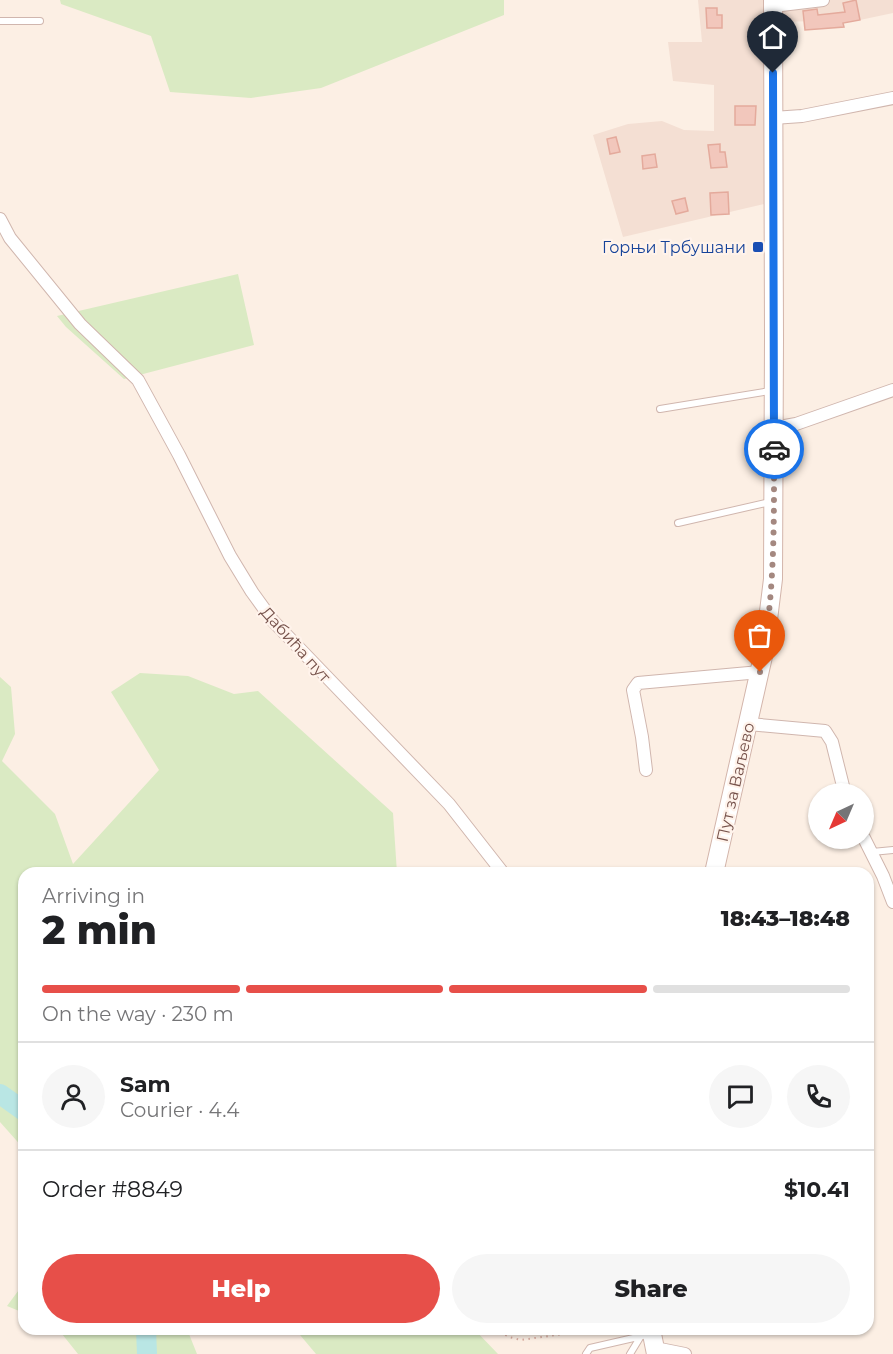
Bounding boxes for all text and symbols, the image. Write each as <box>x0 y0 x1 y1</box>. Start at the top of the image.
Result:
pin <box>747 11 798 73</box>
icon: home <box>756 20 789 53</box>
place label: Горњи Трбушани <box>602 238 746 257</box>
marker: Горњи Трбушани <box>751 240 765 254</box>
courier <box>744 419 804 479</box>
icon: car <box>758 433 791 466</box>
street label: Дабића пут <box>257 603 335 686</box>
pin <box>734 610 785 672</box>
icon: bag <box>743 619 776 652</box>
street label: Пут за Ваљево <box>713 721 758 844</box>
north arrow <box>808 783 874 849</box>
map controls <box>808 783 874 849</box>
text: Arriving in <box>42 884 145 908</box>
text: 18:43–18:48 <box>721 905 850 932</box>
text: 2 min <box>42 906 157 954</box>
text: On the way · 230 m <box>42 1002 234 1026</box>
button: person <box>42 1065 105 1128</box>
button: chat <box>709 1065 772 1128</box>
button: phone <box>787 1065 850 1128</box>
text: Sam <box>120 1071 171 1098</box>
text: Courier · 4.4 <box>120 1098 239 1122</box>
text: Order #8849 <box>42 1176 183 1203</box>
text: $10.41 <box>784 1176 850 1203</box>
button: Help <box>42 1254 440 1323</box>
button: Share <box>452 1254 850 1323</box>

